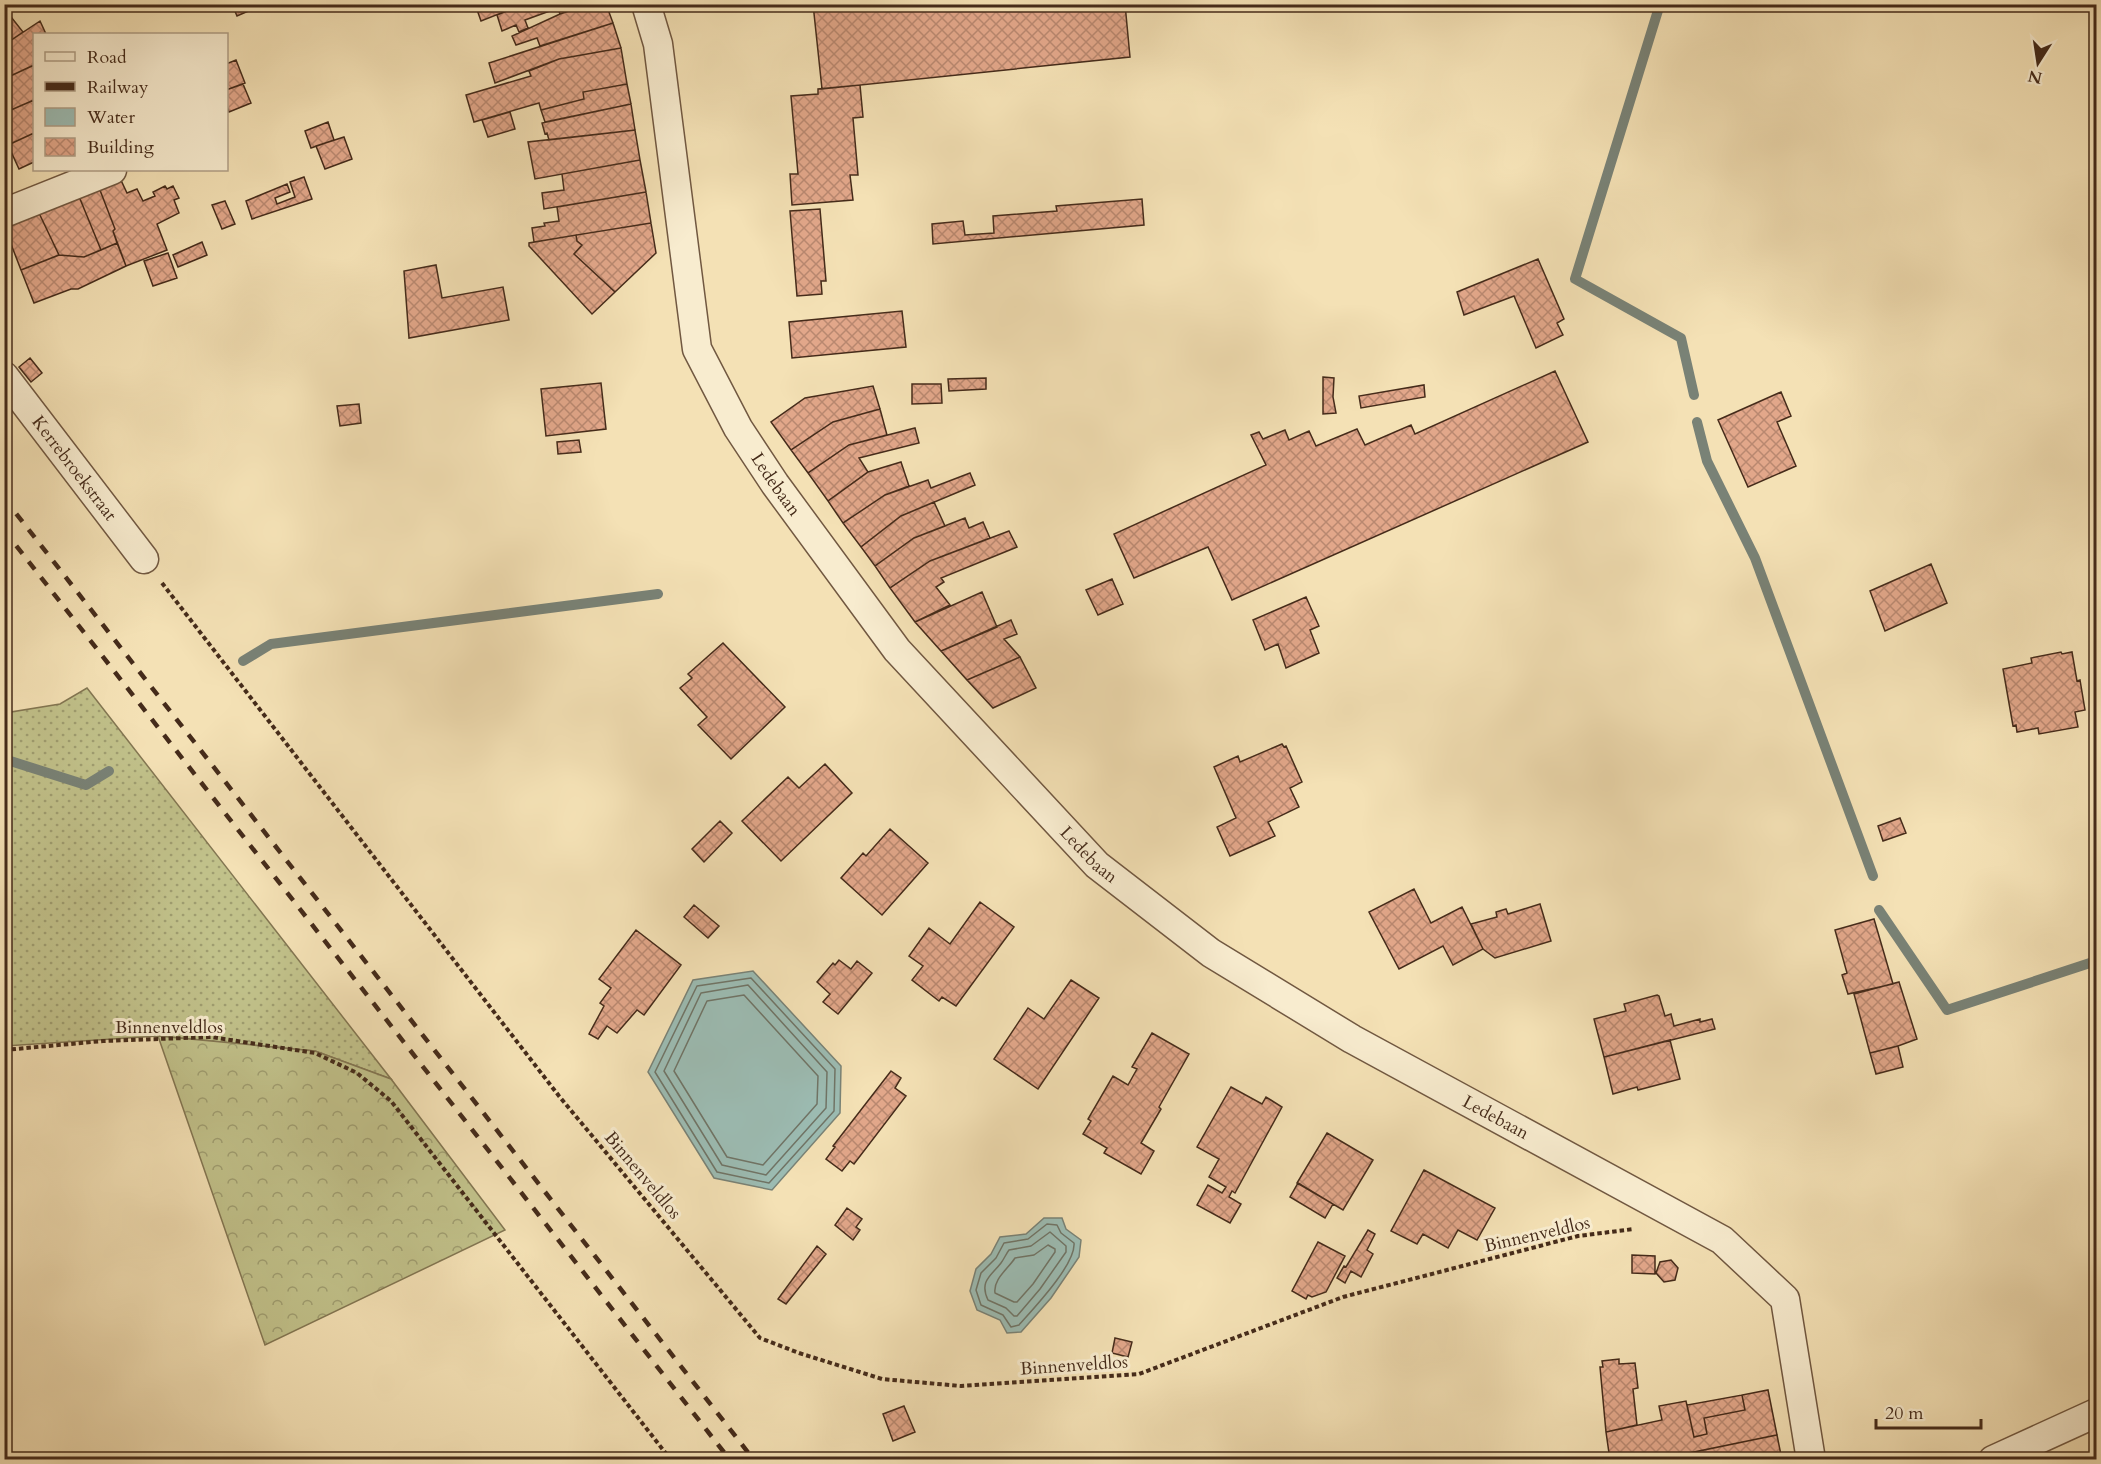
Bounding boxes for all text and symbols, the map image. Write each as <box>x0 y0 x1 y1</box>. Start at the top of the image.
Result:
legend <box>33 33 228 171</box>
north arrow <box>2008 33 2068 93</box>
text: Road <box>87 45 127 70</box>
text: N <box>2026 64 2044 89</box>
text: Railway <box>87 75 149 100</box>
text: Water <box>86 105 136 130</box>
text: Building <box>87 135 155 160</box>
street label: Kerrebroekstraat <box>26 411 123 526</box>
street label: Ledebaan <box>745 448 807 522</box>
street label: Ledebaan <box>1054 821 1123 890</box>
street label: Binnenveldlos <box>115 1015 223 1040</box>
street label: Ledebaan <box>1458 1089 1534 1146</box>
street label: Binnenveldlos <box>598 1126 687 1225</box>
street label: Binnenveldlos <box>1482 1210 1593 1259</box>
street label: Binnenveldlos <box>1019 1349 1129 1382</box>
scale bar <box>1876 1392 1981 1430</box>
text: 20 m <box>1885 1401 1924 1426</box>

